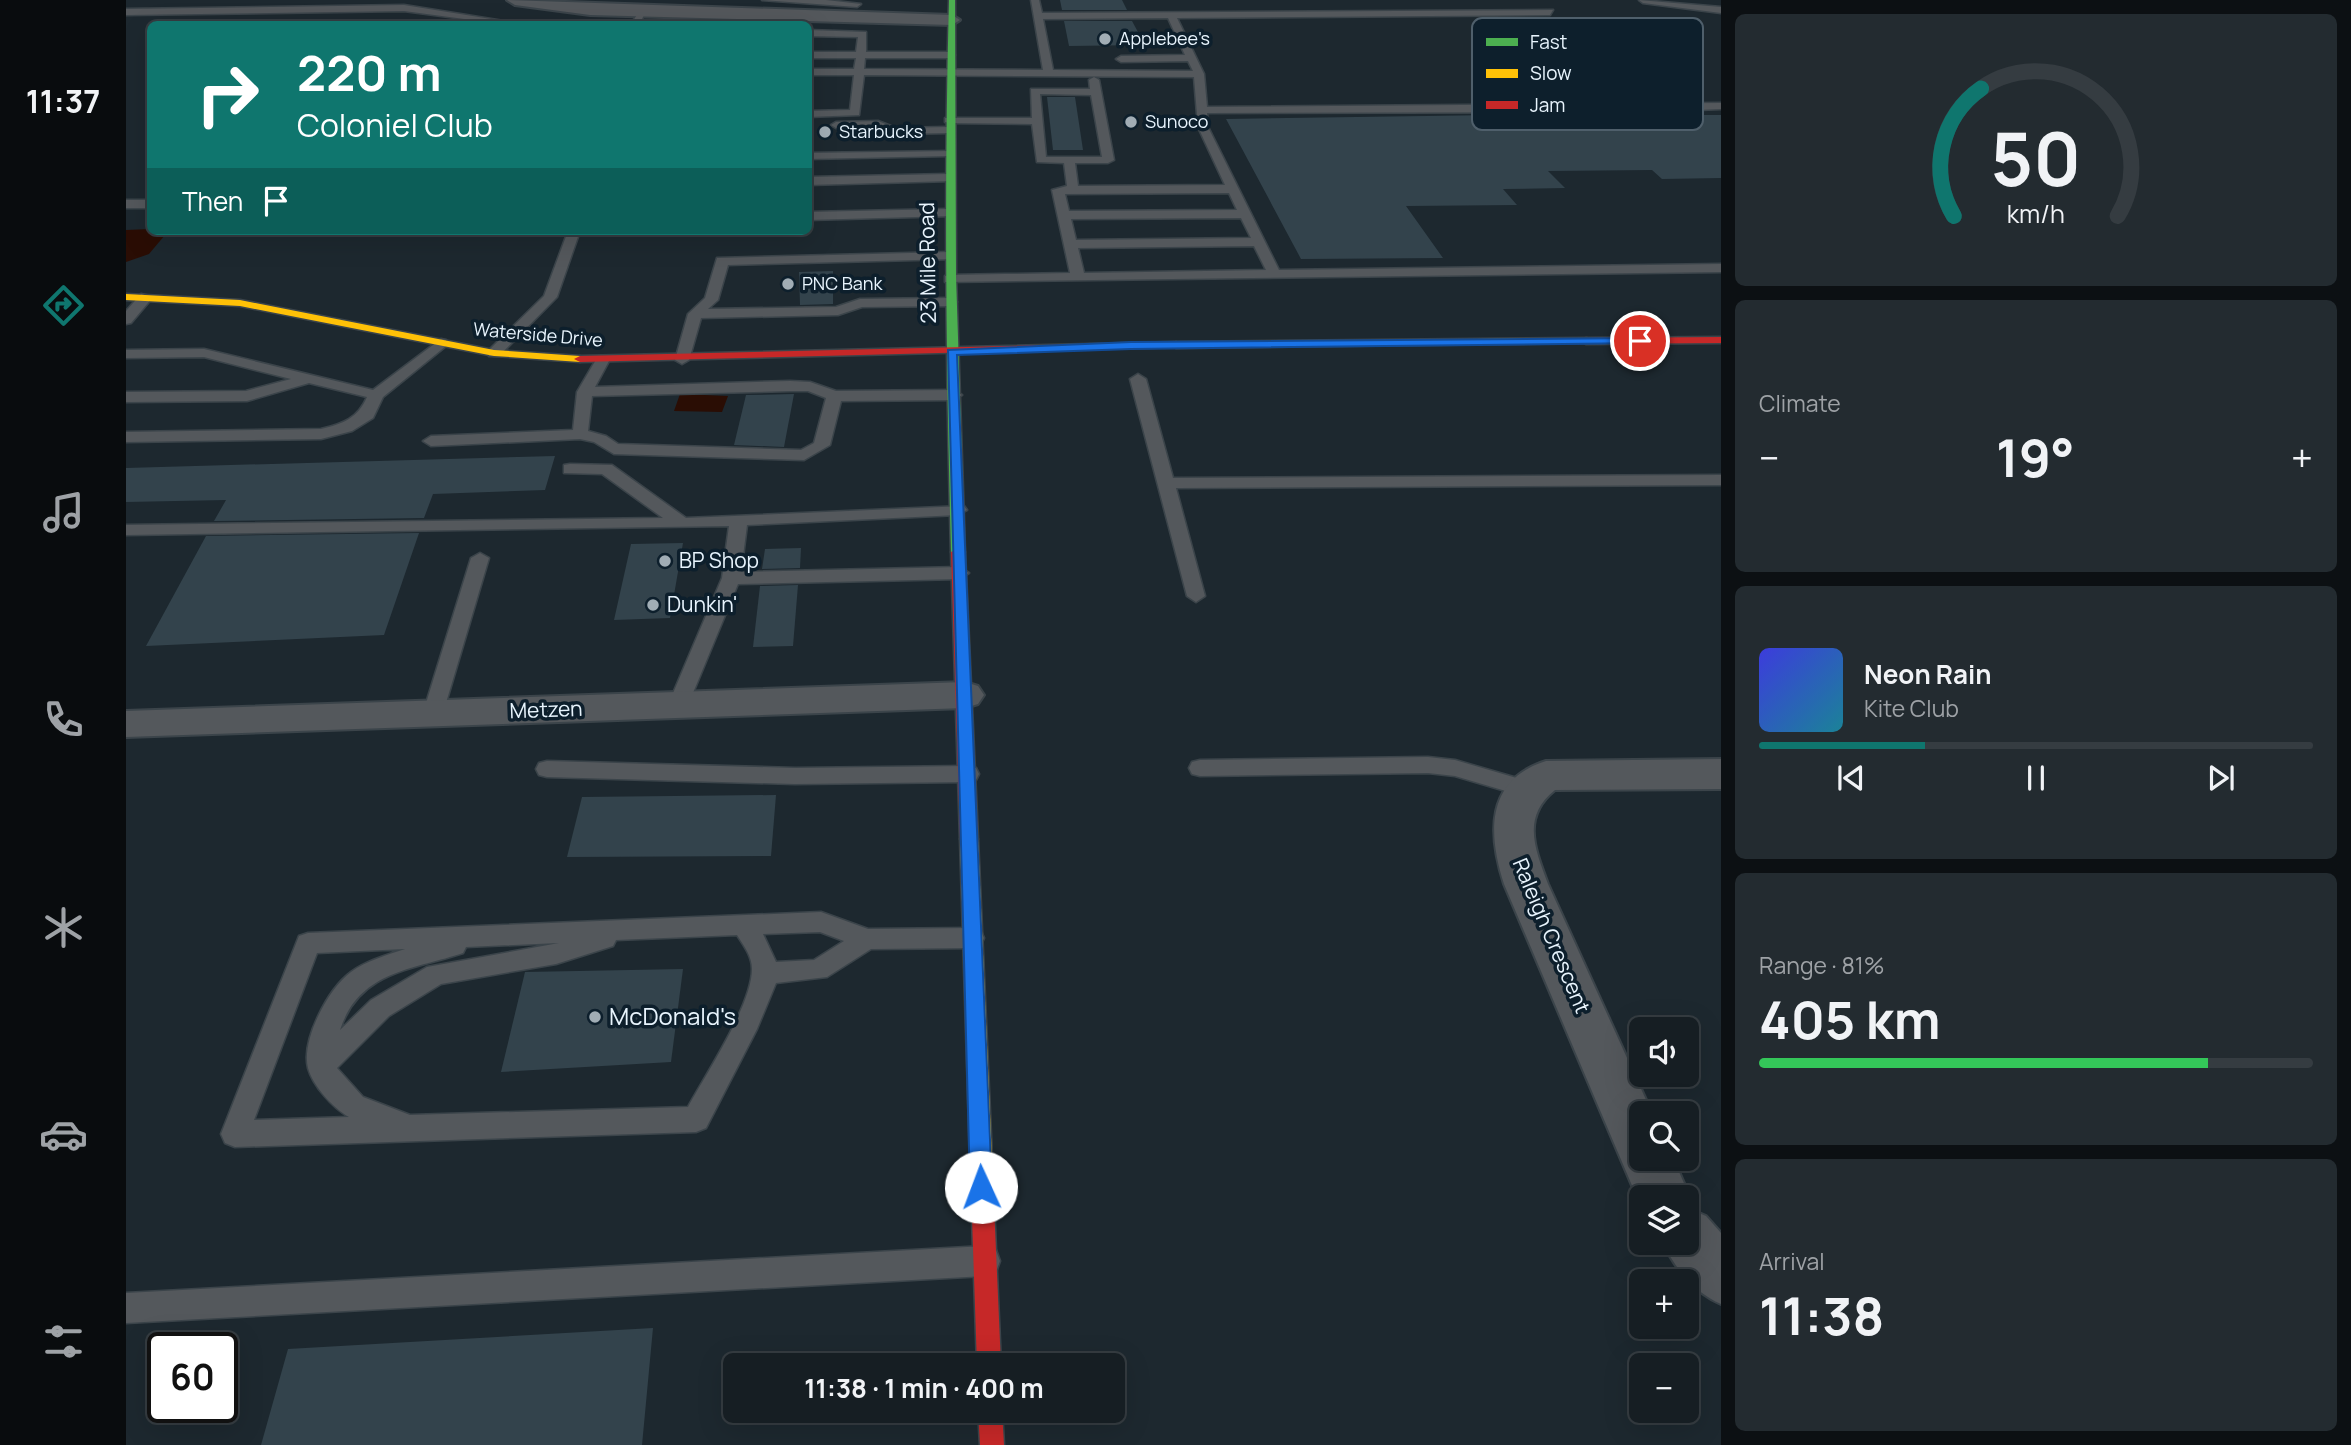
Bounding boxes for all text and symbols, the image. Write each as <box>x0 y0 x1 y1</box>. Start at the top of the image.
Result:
legend <box>1472 18 1703 130</box>
place label: Applebee's <box>1119 26 1210 50</box>
text: Fast <box>1530 29 1567 55</box>
marker: Applebee's <box>1097 31 1113 47</box>
text: 220 m <box>297 39 441 106</box>
icon: right <box>182 49 273 140</box>
text: Slow <box>1530 60 1572 86</box>
text: 11:37 <box>26 79 100 123</box>
text: Jam <box>1530 92 1565 118</box>
text: Coloniel Club <box>297 103 493 147</box>
text: 50 <box>1991 108 2081 208</box>
place label: Sunoco <box>1145 109 1208 133</box>
marker: Sunoco <box>1123 114 1139 130</box>
place label: Starbucks <box>839 119 923 143</box>
marker: Starbucks <box>817 124 833 140</box>
icon: arrive <box>257 182 295 220</box>
text: Then <box>182 183 243 219</box>
text: km/h <box>2007 196 2065 231</box>
street label: 23 Mile Road <box>912 202 942 324</box>
place label: PNC Bank <box>802 271 883 295</box>
marker: PNC Bank <box>780 276 796 292</box>
icon: directions <box>39 281 88 330</box>
pin <box>1610 311 1670 371</box>
street label: Waterside Drive <box>472 316 604 352</box>
icon: arrive <box>1621 322 1659 360</box>
text: Climate <box>1759 387 1841 419</box>
text: 19° <box>1996 422 2075 493</box>
text: − <box>1759 431 1780 483</box>
text: + <box>2291 431 2313 483</box>
icon: music <box>39 488 88 537</box>
place label: BP Shop <box>679 546 759 574</box>
marker: BP Shop <box>657 553 673 569</box>
place label: Dunkin' <box>667 590 738 618</box>
marker: Dunkin' <box>645 597 661 613</box>
text: Neon Rain <box>1864 656 1992 692</box>
text: Kite Club <box>1864 692 1959 724</box>
street label: Metzen <box>509 694 583 724</box>
icon: phone <box>39 695 88 744</box>
icon: previous <box>1832 759 1870 797</box>
icon: pause <box>2017 759 2055 797</box>
icon: next <box>2202 759 2240 797</box>
street label: Raleigh Crescent <box>1507 854 1597 1017</box>
icon: climate <box>39 903 88 952</box>
text: Range · 81% <box>1759 949 1884 981</box>
text: 405 km <box>1759 984 1940 1055</box>
place label: McDonald's <box>609 999 736 1032</box>
marker: McDonald's <box>587 1009 603 1025</box>
map controls <box>1629 1017 1699 1423</box>
button: sound <box>1629 1017 1699 1087</box>
button: search <box>1629 1101 1699 1171</box>
icon: car <box>39 1110 88 1159</box>
position arrow <box>944 1150 1018 1224</box>
button: layers <box>1629 1185 1699 1255</box>
text: Arrival <box>1759 1245 1825 1277</box>
button: + <box>1629 1269 1699 1339</box>
text: 11:38 <box>1759 1280 1884 1351</box>
icon: filters <box>39 1317 88 1366</box>
speed limit sign: 60 <box>147 1332 238 1423</box>
button: − <box>1629 1353 1699 1423</box>
text: 11:38 · 1 min · 400 m <box>804 1370 1044 1406</box>

